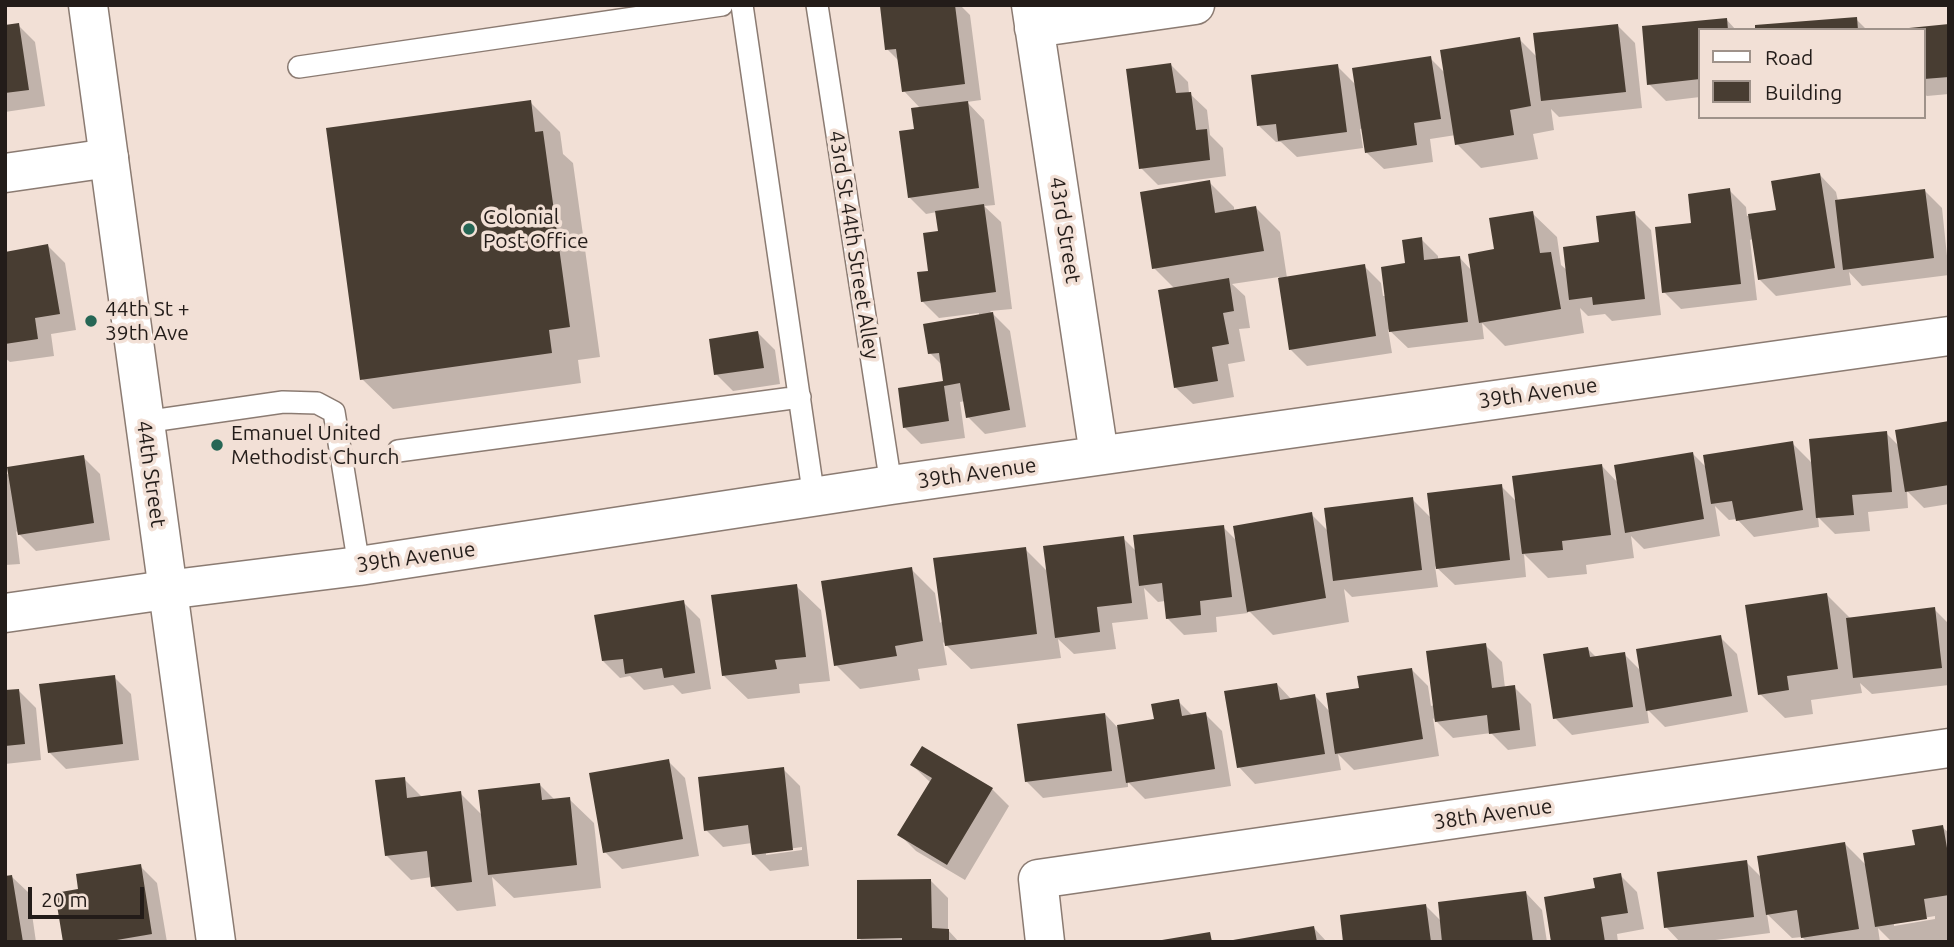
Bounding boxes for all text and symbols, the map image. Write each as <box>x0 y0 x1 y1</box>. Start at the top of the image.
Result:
legend <box>1699 28 1926 119</box>
text: Road <box>1765 45 1813 69</box>
text: Building <box>1765 80 1842 104</box>
street label: 43rd St 44th Street Alley <box>823 129 885 361</box>
street label: 43rd Street <box>1044 175 1086 285</box>
place label: Colonial Post Office <box>483 204 588 254</box>
marker: Colonial Post Office <box>461 221 477 237</box>
place label: 44th St + 39th Ave <box>105 296 190 346</box>
marker: 44th St + 39th Ave <box>83 313 99 329</box>
street label: 39th Avenue <box>1477 372 1599 414</box>
street label: 44th Street <box>131 419 171 529</box>
place label: Emanuel United Methodist Church <box>231 420 399 470</box>
marker: Emanuel United Methodist Church <box>209 437 225 453</box>
street label: 39th Avenue <box>916 452 1038 494</box>
street label: 39th Avenue <box>355 536 477 578</box>
street label: 38th Avenue <box>1432 793 1554 835</box>
scale bar <box>32 874 147 918</box>
text: 20 m <box>41 887 88 911</box>

